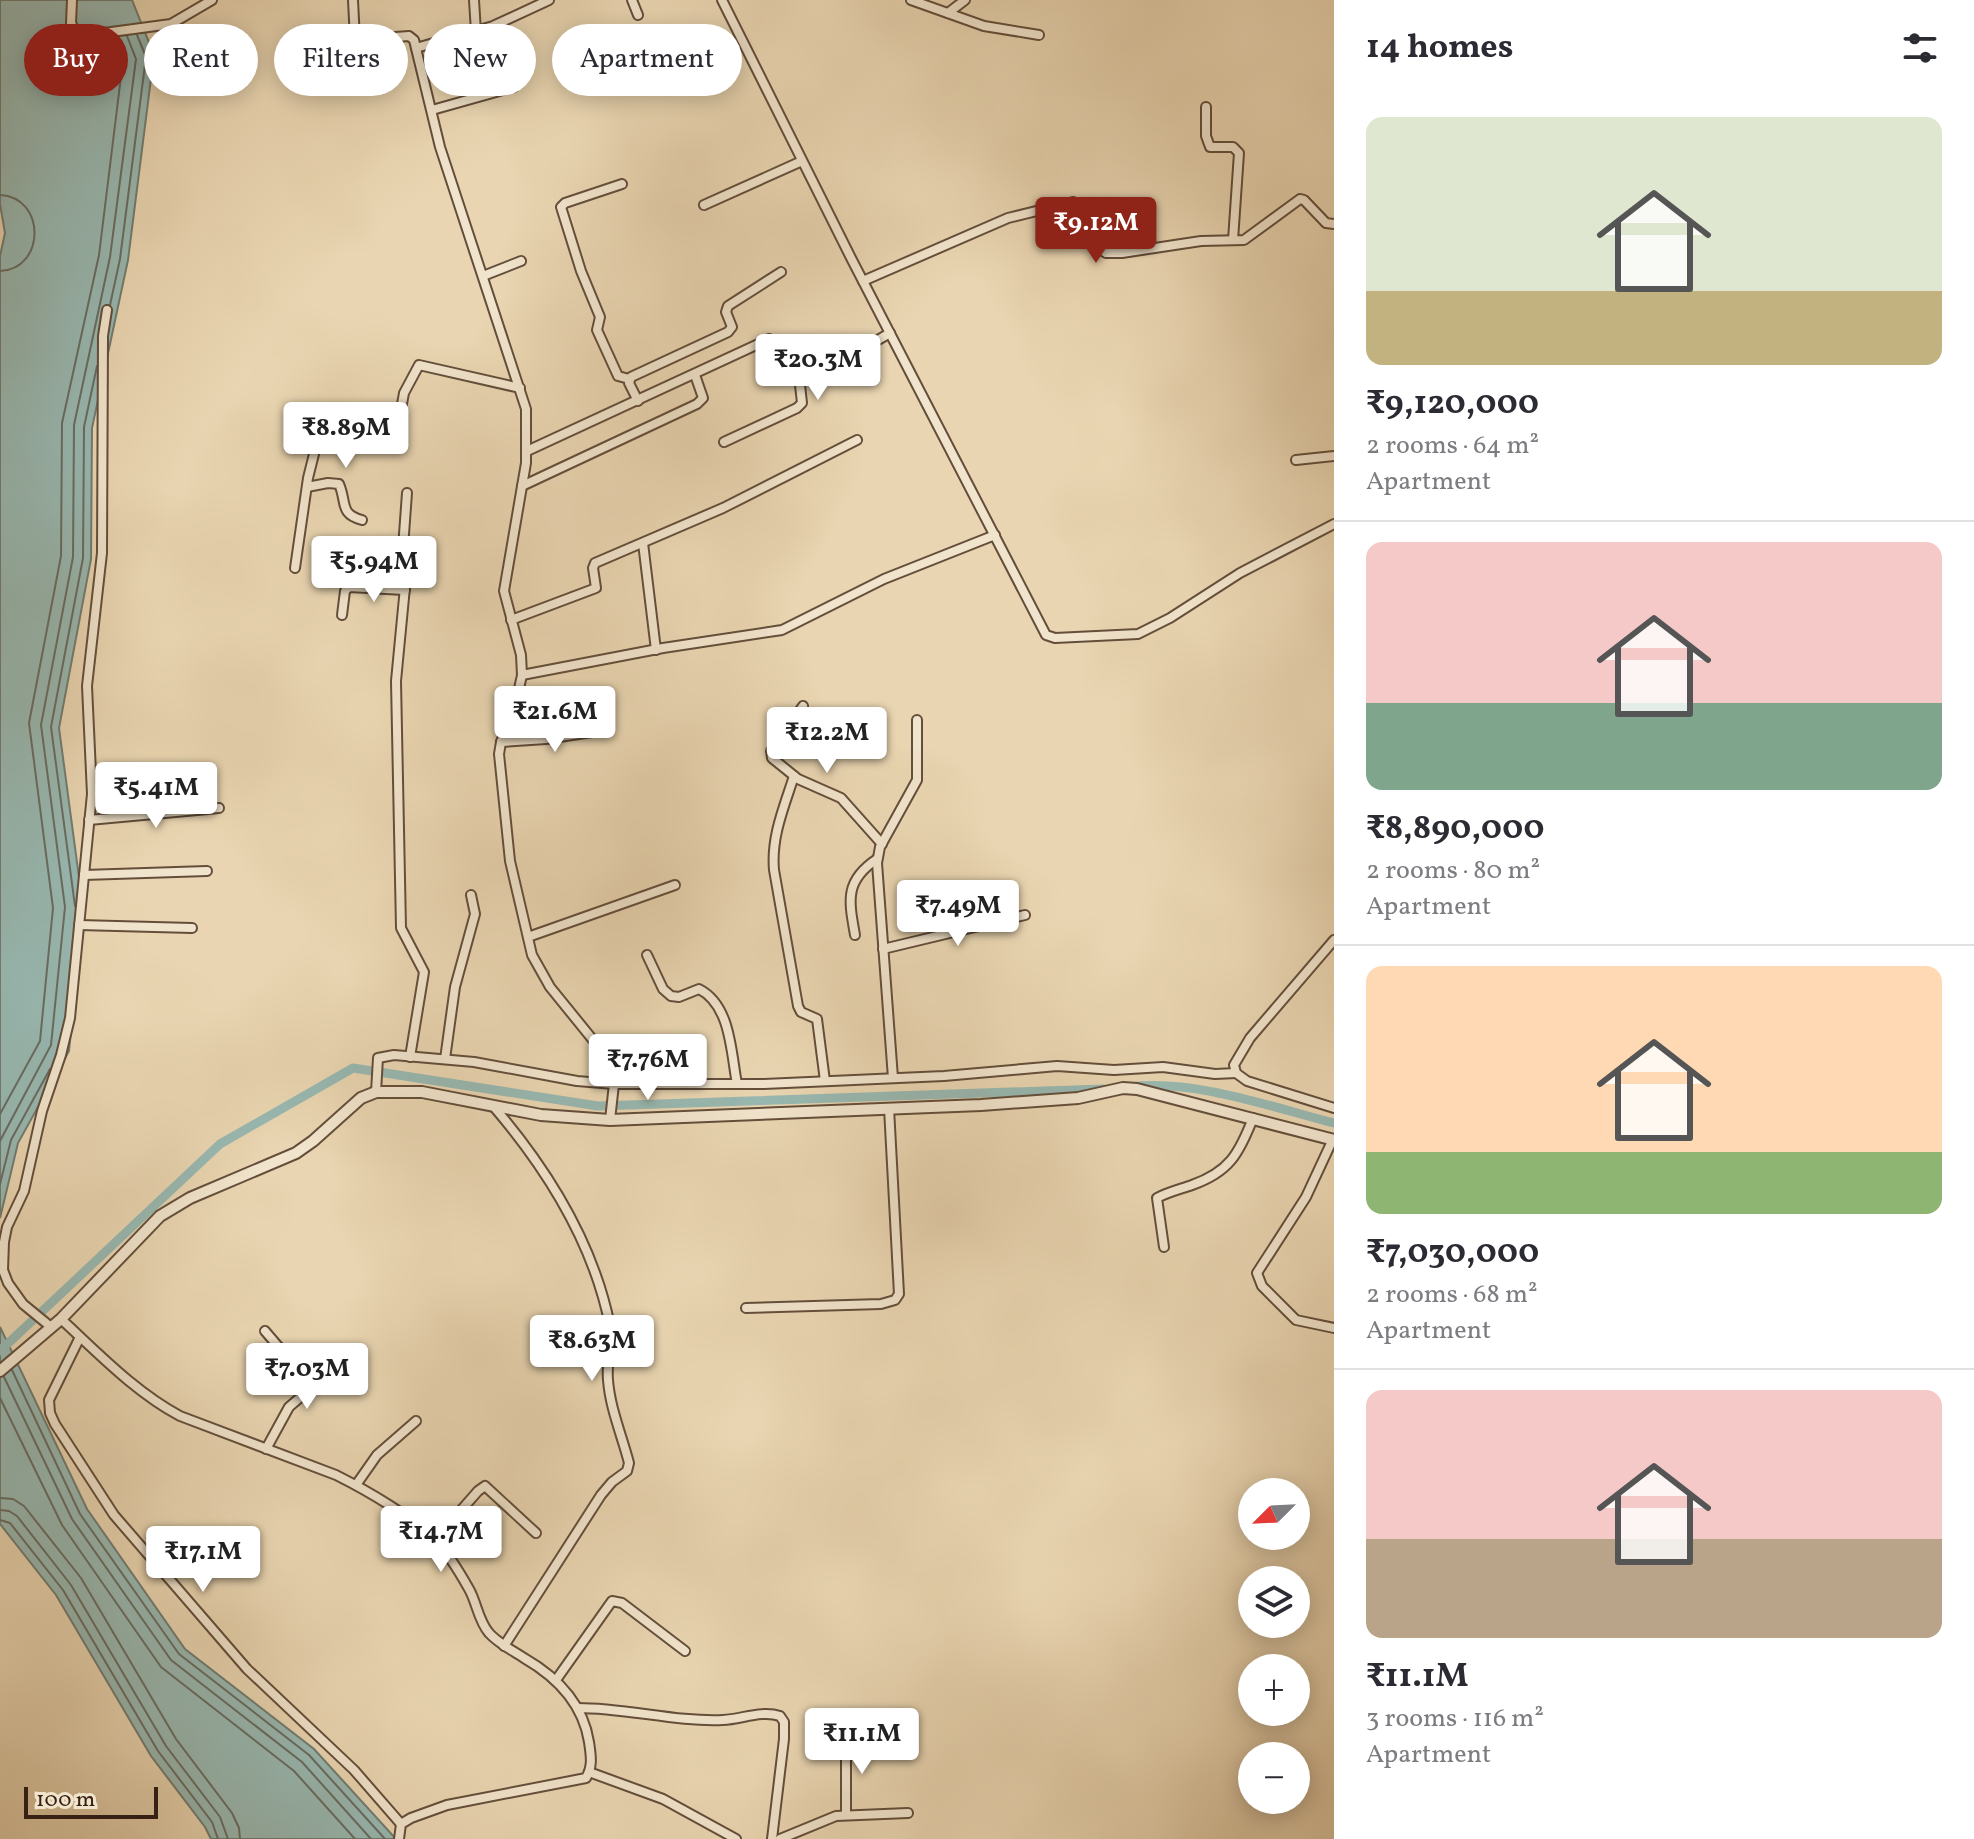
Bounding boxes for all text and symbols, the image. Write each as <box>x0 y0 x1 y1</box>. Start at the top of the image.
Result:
chip: Buy <box>24 24 128 96</box>
chip: Rent <box>144 24 258 96</box>
chip: Filters <box>274 24 408 96</box>
chip: New <box>424 24 536 96</box>
chip: Apartment <box>552 24 742 96</box>
text: 14 homes <box>1366 25 1513 72</box>
icon: filters <box>1898 26 1942 70</box>
icon: home <box>1582 169 1726 313</box>
pin: ₹9.12M <box>1031 197 1161 265</box>
text: ₹9.12M <box>1053 205 1139 241</box>
pin: ₹20.3M <box>753 334 883 402</box>
text: ₹20.3M <box>773 342 863 378</box>
text: ₹9,120,000 <box>1366 381 1539 428</box>
pin: ₹8.89M <box>281 402 411 470</box>
text: ₹8.89M <box>301 410 391 446</box>
text: 2 rooms · 64 m² <box>1366 428 1539 464</box>
text: Apartment <box>1366 464 1491 500</box>
pin: ₹5.94M <box>309 536 439 604</box>
text: ₹5.94M <box>329 544 419 580</box>
icon: home <box>1582 594 1726 738</box>
pin: ₹21.6M <box>490 686 620 754</box>
text: ₹21.6M <box>512 694 598 730</box>
pin: ₹12.2M <box>762 707 892 775</box>
text: ₹12.2M <box>785 715 869 751</box>
pin: ₹5.41M <box>91 762 221 830</box>
text: ₹5.41M <box>113 770 199 806</box>
text: ₹8,890,000 <box>1366 806 1545 853</box>
text: 2 rooms · 80 m² <box>1366 853 1540 889</box>
pin: ₹7.49M <box>893 880 1023 948</box>
text: ₹7.49M <box>915 888 1001 924</box>
text: Apartment <box>1366 889 1491 925</box>
icon: home <box>1582 1018 1726 1162</box>
pin: ₹7.76M <box>583 1034 713 1102</box>
text: ₹7.76M <box>607 1042 689 1078</box>
text: ₹7,030,000 <box>1366 1230 1539 1277</box>
text: 2 rooms · 68 m² <box>1366 1277 1538 1313</box>
text: Apartment <box>1366 1313 1491 1349</box>
pin: ₹8.63M <box>527 1315 657 1383</box>
text: ₹8.63M <box>548 1323 636 1359</box>
pin: ₹7.03M <box>242 1343 372 1411</box>
text: ₹7.03M <box>264 1351 350 1387</box>
icon: home <box>1582 1442 1726 1586</box>
north arrow <box>1238 1478 1310 1550</box>
map controls <box>1238 1478 1310 1814</box>
pin: ₹14.7M <box>376 1506 506 1574</box>
text: ₹14.7M <box>399 1514 483 1550</box>
pin: ₹17.1M <box>138 1526 268 1594</box>
text: ₹17.1M <box>164 1534 242 1570</box>
button: layers <box>1238 1566 1310 1638</box>
button: + <box>1238 1654 1310 1726</box>
text: ₹11.1M <box>1366 1654 1468 1701</box>
text: 3 rooms · 116 m² <box>1366 1701 1544 1737</box>
pin: ₹11.1M <box>797 1708 927 1776</box>
text: ₹11.1M <box>823 1716 901 1752</box>
text: Apartment <box>1366 1737 1491 1773</box>
button: − <box>1238 1742 1310 1814</box>
scale bar <box>24 1783 158 1819</box>
text: 100 m <box>36 1785 95 1816</box>

